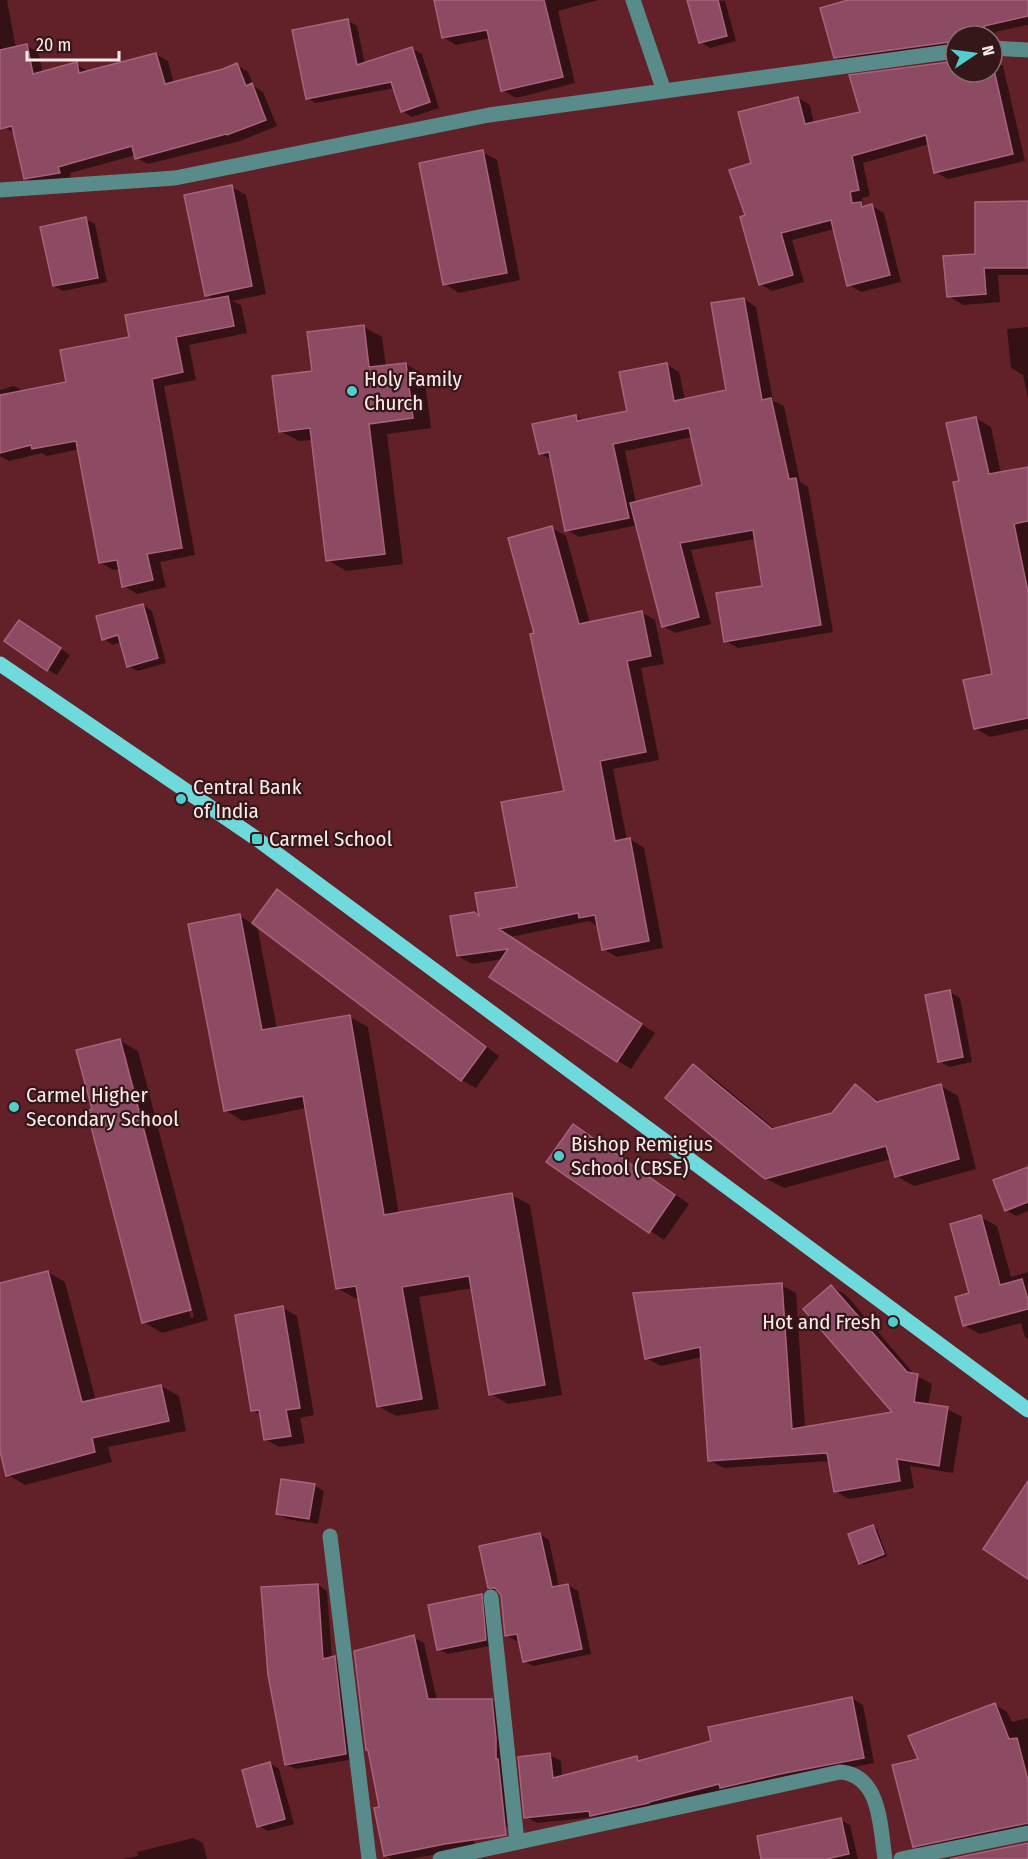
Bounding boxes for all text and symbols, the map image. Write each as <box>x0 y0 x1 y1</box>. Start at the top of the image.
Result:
scale bar <box>27 24 118 62</box>
north arrow <box>944 24 1004 84</box>
text: 20 m <box>36 34 71 56</box>
text: N <box>978 44 998 58</box>
place label: Holy Family Church <box>364 366 462 416</box>
marker: Holy Family Church <box>345 384 359 398</box>
place label: Central Bank of India <box>193 774 302 824</box>
marker: Central Bank of India <box>174 792 188 806</box>
place label: Carmel School <box>269 826 393 852</box>
marker: Carmel School <box>250 832 264 846</box>
place label: Carmel Higher Secondary School <box>26 1082 179 1132</box>
marker: Carmel Higher Secondary School <box>7 1100 21 1114</box>
place label: Bishop Remigius School (CBSE) <box>571 1131 713 1181</box>
marker: Bishop Remigius School (CBSE) <box>552 1149 566 1163</box>
place label: Hot and Fresh <box>762 1309 881 1335</box>
marker: Hot and Fresh <box>886 1315 900 1329</box>

